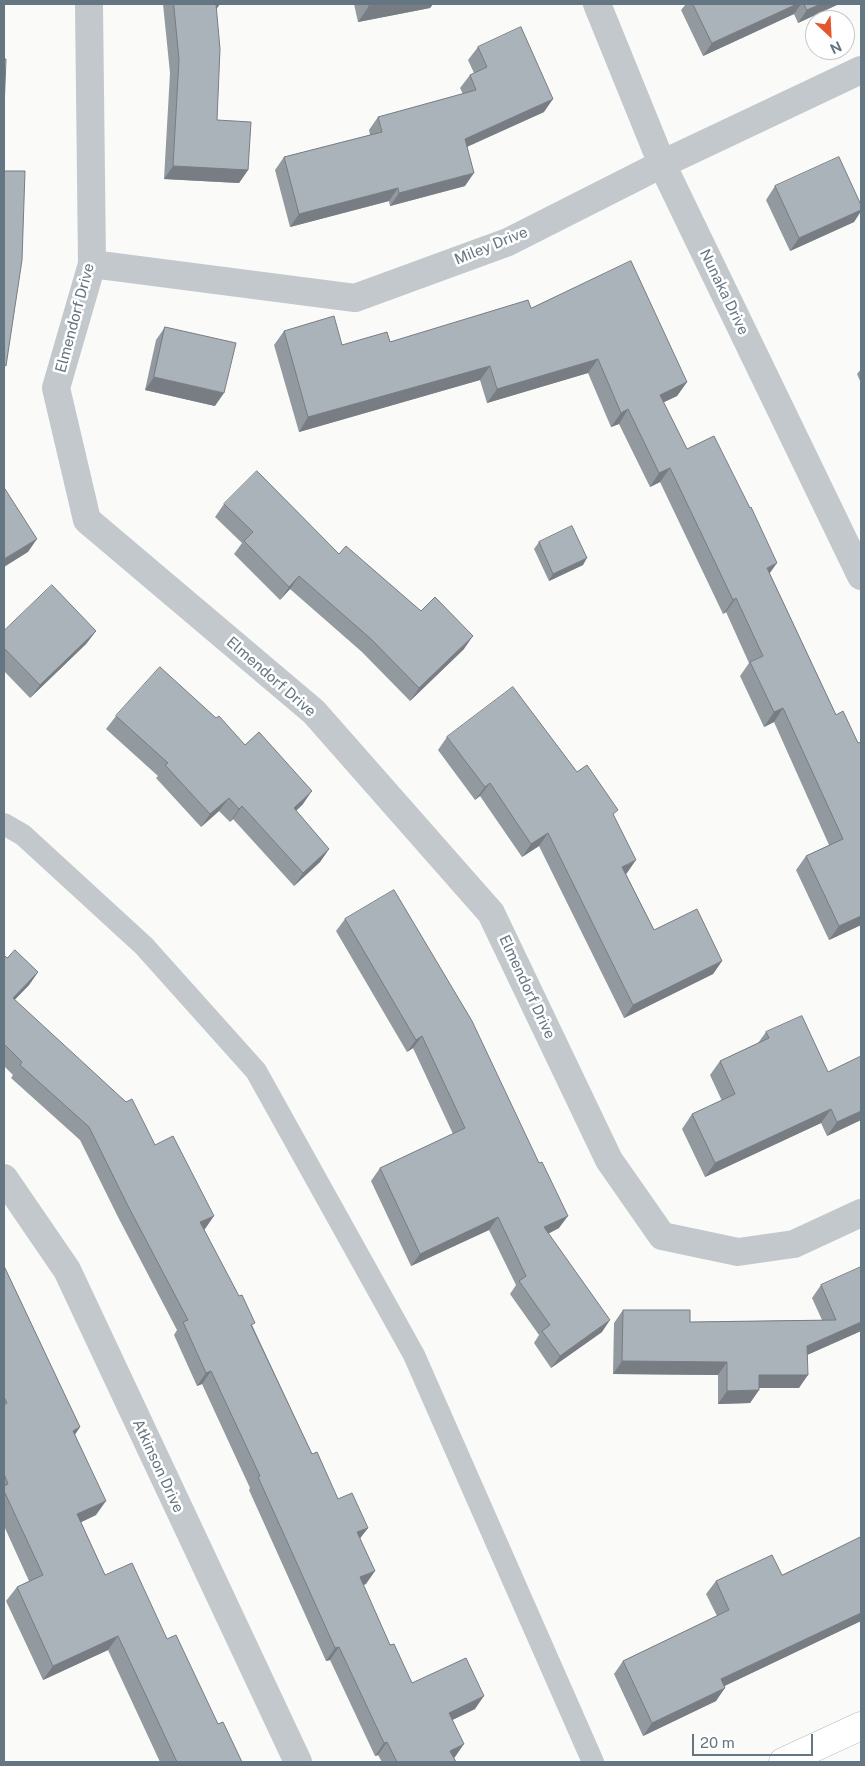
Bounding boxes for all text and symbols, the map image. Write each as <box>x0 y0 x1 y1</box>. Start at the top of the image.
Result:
north arrow <box>805 10 855 60</box>
text: N <box>828 38 844 57</box>
street label: Miley Drive <box>452 223 530 269</box>
street label: Nunaka Drive <box>696 246 752 338</box>
street label: Elmendorf Drive <box>52 261 98 375</box>
street label: Elmendorf Drive <box>223 633 319 721</box>
street label: Elmendorf Drive <box>495 932 559 1042</box>
street label: Atkinson Drive <box>129 1417 187 1515</box>
scale bar <box>695 1724 816 1756</box>
text: 20 m <box>700 1734 735 1751</box>

